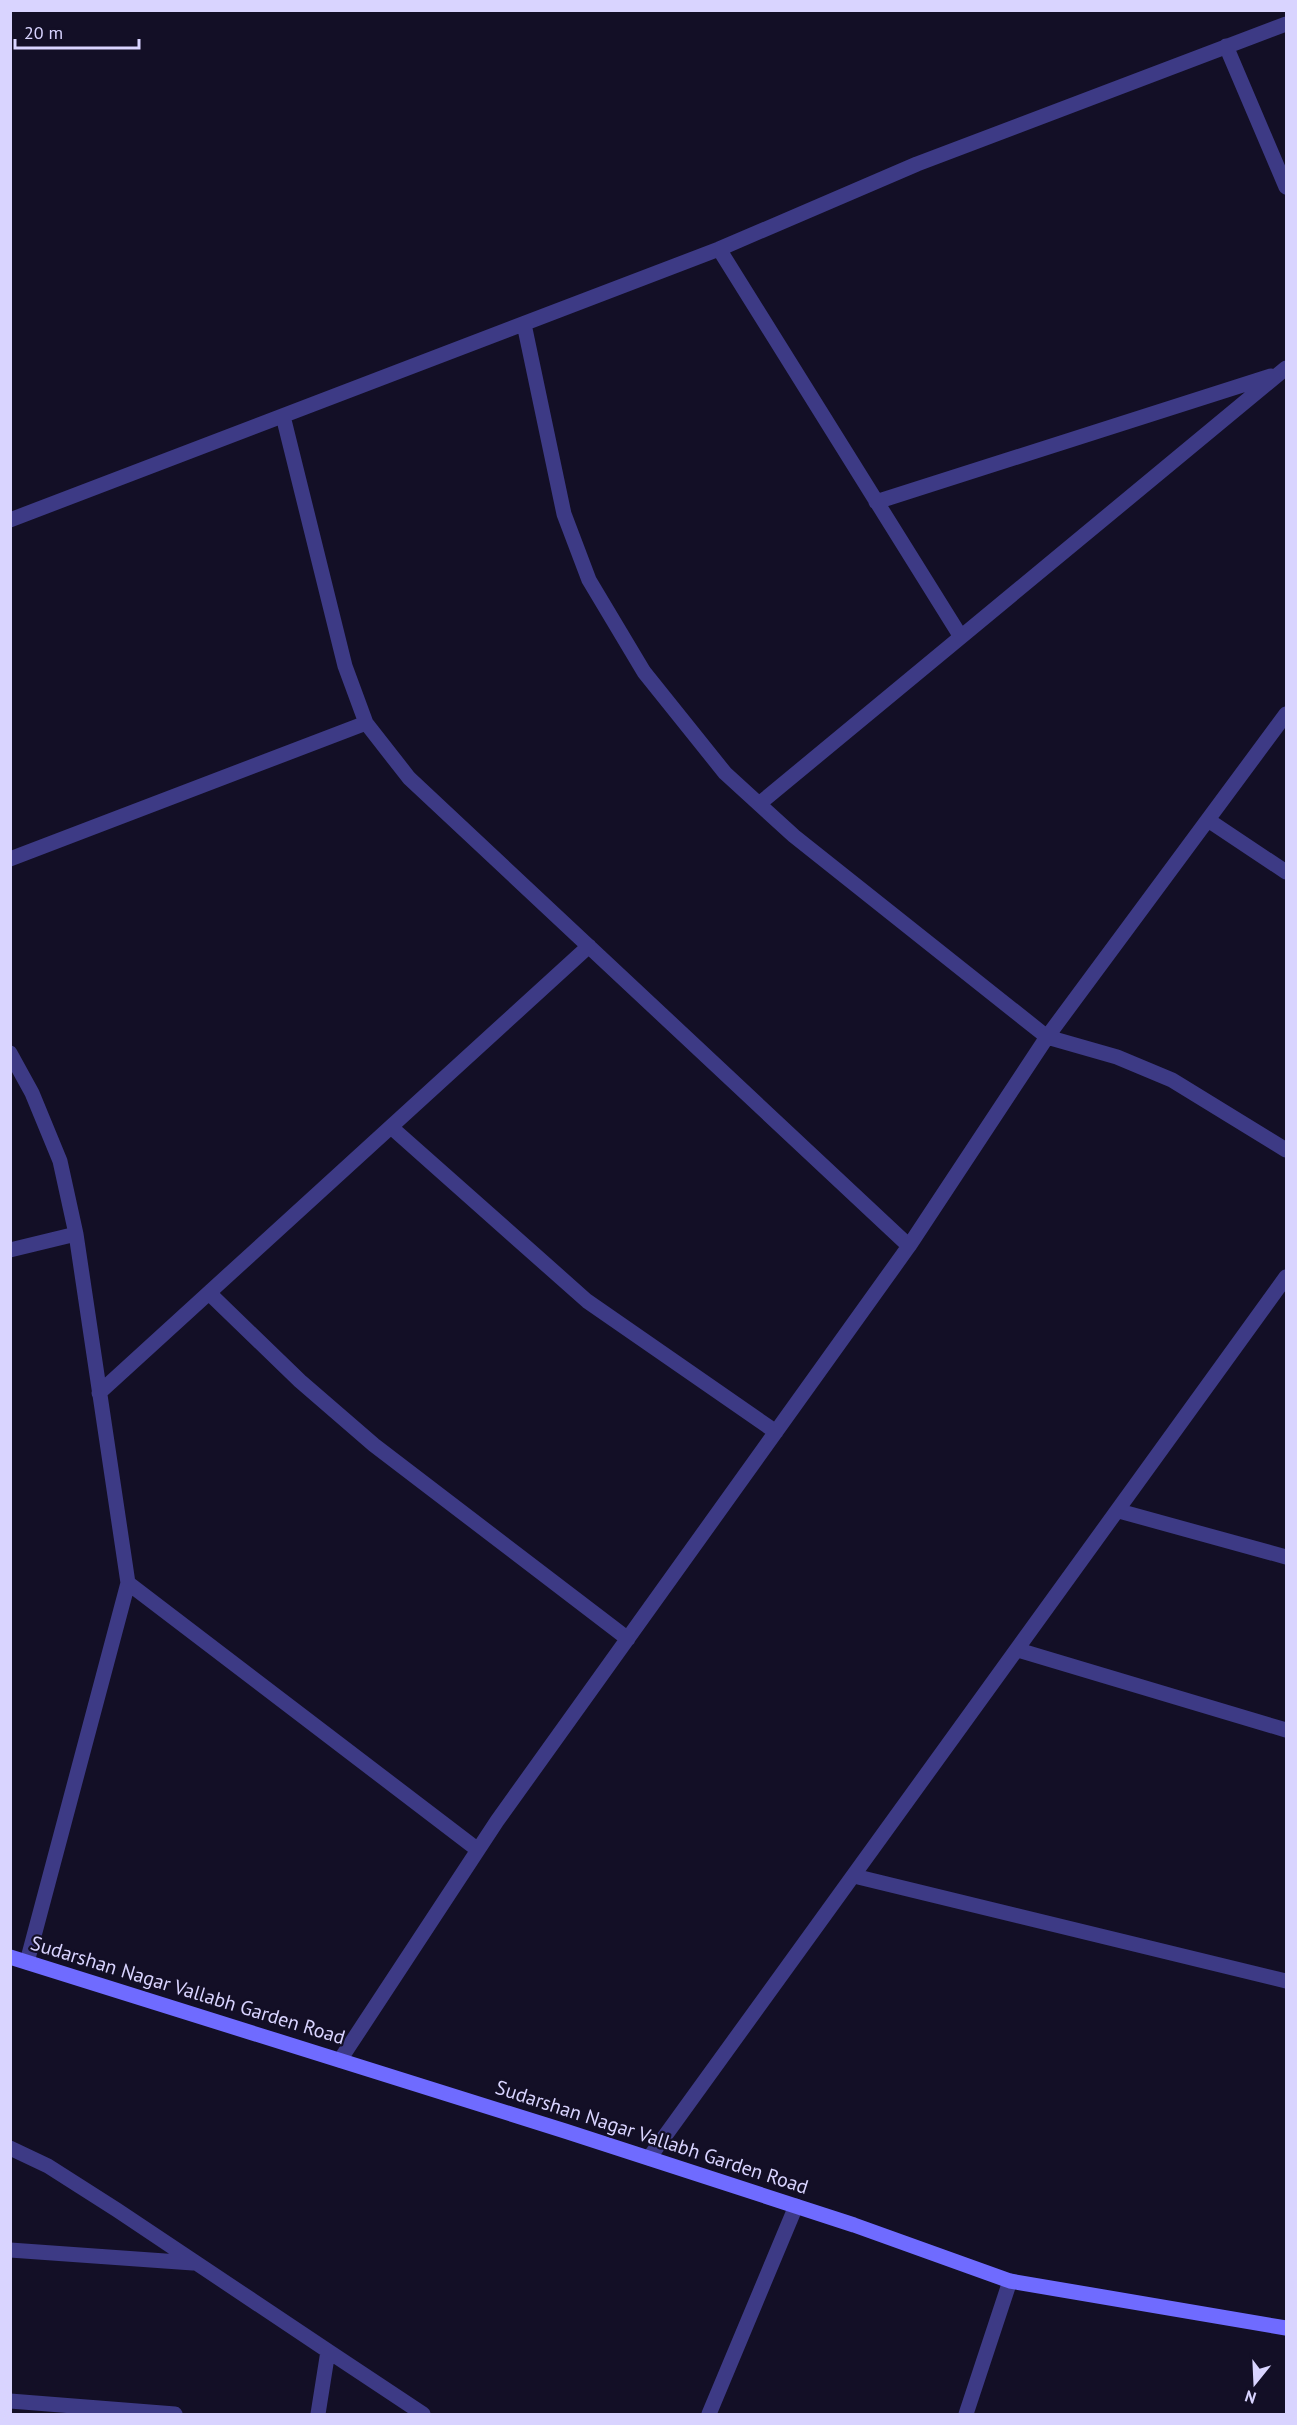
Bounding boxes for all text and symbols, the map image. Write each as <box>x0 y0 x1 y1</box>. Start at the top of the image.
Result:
scale bar <box>15 12 140 50</box>
text: 20 m <box>24 21 63 44</box>
street label: Sudarshan Nagar Vallabh Garden Road <box>28 1930 348 2050</box>
street label: Sudarshan Nagar Vallabh Garden Road <box>492 2074 812 2200</box>
north arrow <box>1225 2353 1285 2413</box>
text: N <box>1242 2386 1258 2408</box>

